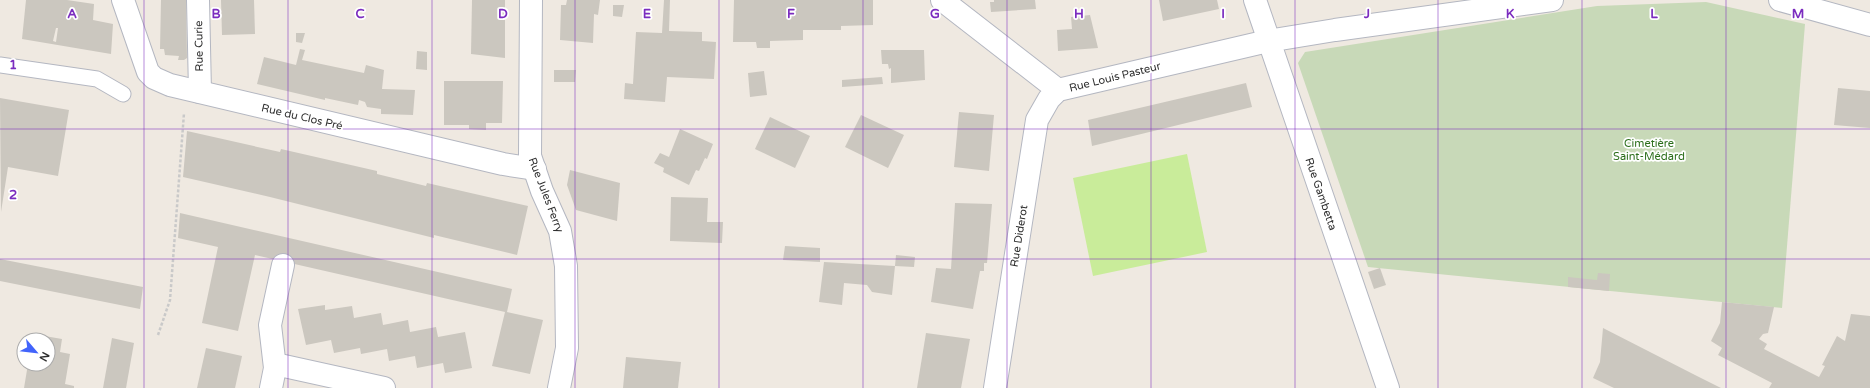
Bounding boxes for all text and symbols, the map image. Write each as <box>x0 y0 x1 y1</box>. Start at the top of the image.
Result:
text: A <box>67 6 77 22</box>
text: B <box>211 6 221 22</box>
text: C <box>355 6 365 22</box>
text: D <box>498 6 508 22</box>
text: E <box>643 6 651 22</box>
text: F <box>787 6 795 22</box>
text: G <box>930 6 940 22</box>
text: H <box>1074 6 1084 22</box>
text: I <box>1221 6 1225 22</box>
text: J <box>1363 6 1370 22</box>
text: K <box>1506 6 1515 22</box>
text: L <box>1650 6 1658 22</box>
text: M <box>1792 6 1804 22</box>
street label: Rue Curie <box>192 20 206 72</box>
text: 1 <box>9 57 17 73</box>
street label: Rue Louis Pasteur <box>1068 59 1163 95</box>
street label: Rue du Clos Pré <box>260 101 344 133</box>
park label: Cimetière Saint-Médard <box>1613 137 1685 163</box>
street label: Rue Jules Ferry <box>526 156 566 234</box>
street label: Rue Gambetta <box>1302 156 1340 232</box>
text: 2 <box>9 187 17 203</box>
street label: Rue Diderot <box>1008 204 1030 268</box>
north arrow <box>16 332 56 372</box>
text: N <box>37 350 52 363</box>

